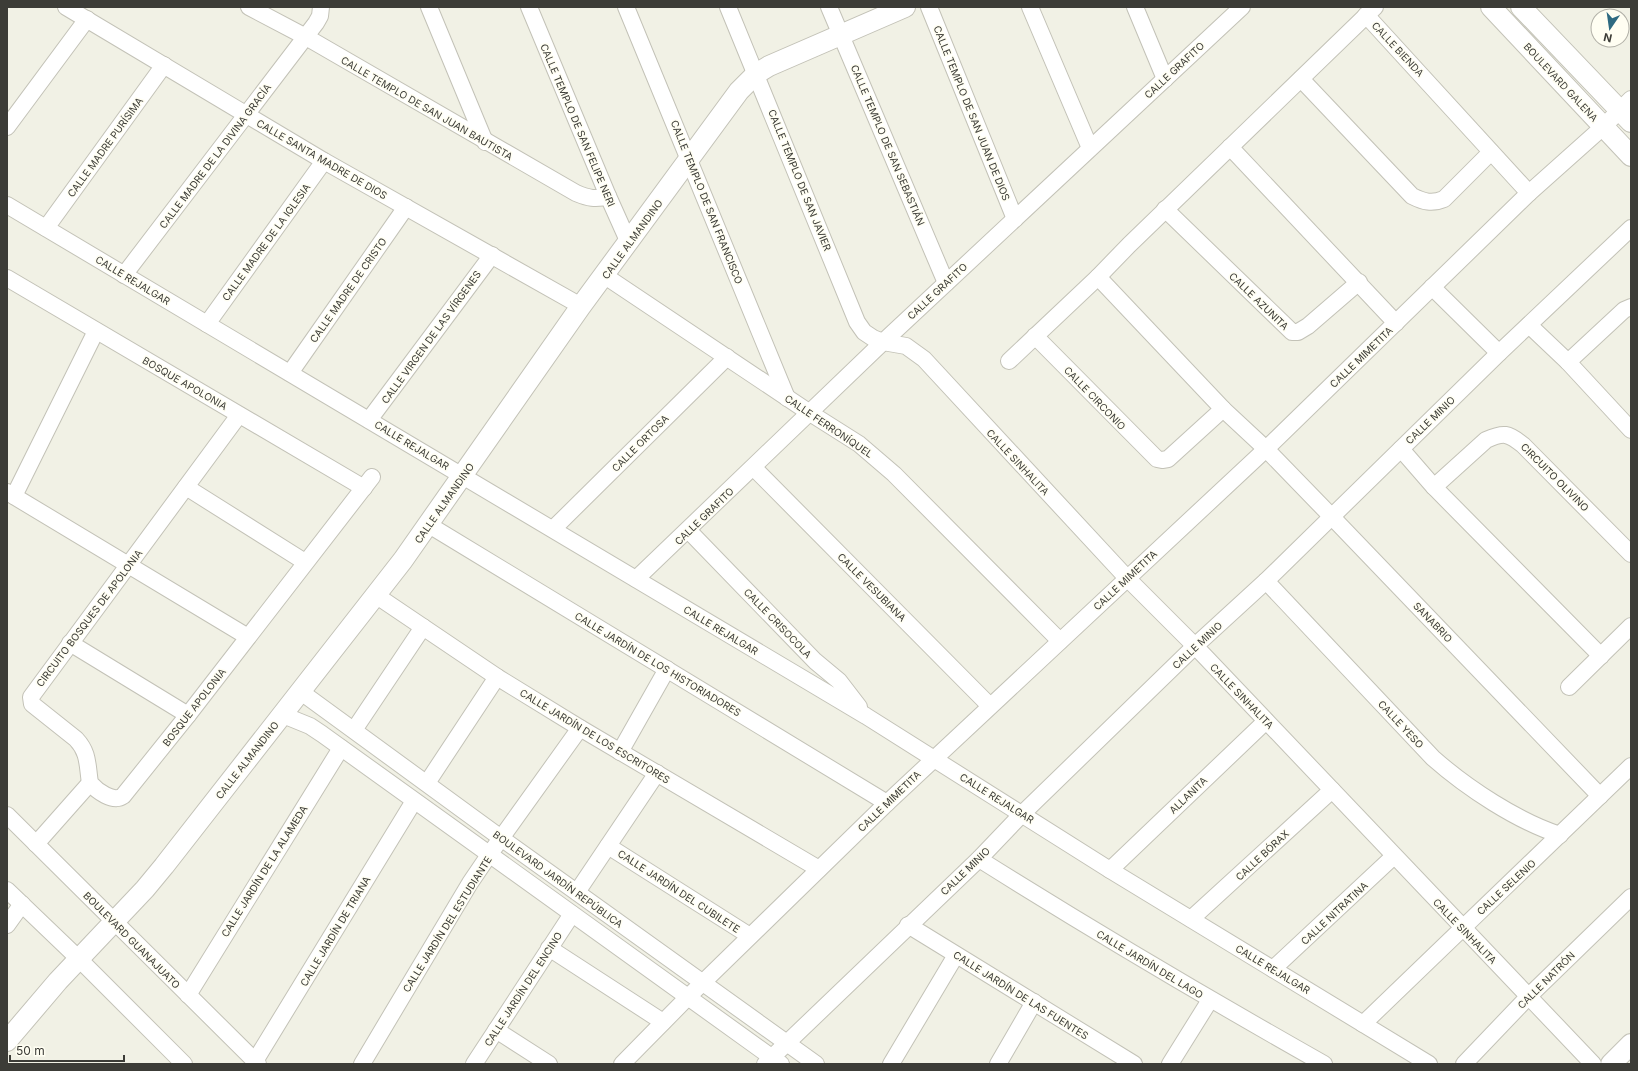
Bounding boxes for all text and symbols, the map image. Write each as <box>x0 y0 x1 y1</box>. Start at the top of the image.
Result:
north arrow <box>1590 8 1630 48</box>
street label: CALLE BIENDA <box>1370 19 1427 79</box>
street label: CALLE TEMPLO DE SAN JUAN DE DIOS <box>931 24 1013 202</box>
text: N <box>1602 30 1613 46</box>
street label: CALLE GRAFITO <box>1142 39 1207 101</box>
street label: BOULEVARD GALENA <box>1521 40 1601 124</box>
street label: CALLE TEMPLO DE SAN FELIPE NERI <box>538 42 618 208</box>
street label: CALLE TEMPLO DE SAN JUAN BAUTISTA <box>339 54 515 162</box>
street label: CALLE TEMPLO DE SAN SEBASTIÁN <box>849 62 928 227</box>
street label: CALLE MADRE DE LA DIVINA GRACÍA <box>156 81 273 231</box>
street label: CALLE MADRE PURÍSIMA <box>64 94 145 199</box>
street label: CALLE TEMPLO DE SAN JAVIER <box>766 108 834 253</box>
street label: CALLE SANTA MADRE DE DIOS <box>255 117 389 201</box>
street label: CALLE TEMPLO DE SAN FRANCISCO <box>669 118 746 286</box>
street label: CALLE MADRE DE LA IGLESIA <box>219 181 313 303</box>
street label: CALLE ALMANDINO <box>599 197 665 281</box>
street label: CALLE MADRE DE CRISTO <box>307 235 389 345</box>
street label: CALLE REJALGAR <box>94 253 173 307</box>
street label: CALLE GRAFITO <box>905 260 970 322</box>
street label: CALLE VIRGEN DE LAS VÍRGENES <box>378 268 483 406</box>
street label: CALLE AZUNITA <box>1227 270 1291 332</box>
street label: CALLE MIMETITA <box>1327 324 1395 390</box>
street label: BOSQUE APOLONIA <box>141 354 229 412</box>
street label: CALLE CIRCONIO <box>1062 364 1129 432</box>
street label: CALLE FERRONÍQUEL <box>783 391 876 460</box>
street label: CALLE MINIO <box>1403 393 1457 446</box>
street label: CALLE ORTOSA <box>609 412 671 474</box>
street label: CALLE REJALGAR <box>373 418 452 472</box>
street label: CALLE SINHALITA <box>984 426 1052 498</box>
street label: CIRCUITO OLIVINO <box>1519 441 1592 514</box>
street label: CALLE ALMANDINO <box>412 460 476 545</box>
street label: CALLE GRAFITO <box>672 485 736 547</box>
street label: CIRCUITO BOSQUES DE APOLONIA <box>34 547 145 689</box>
street label: CALLE MIMETITA <box>1091 547 1159 613</box>
street label: CALLE VESUBIANA <box>835 550 909 624</box>
street label: CALLE CRISOCOLA <box>742 586 814 660</box>
street label: SANABRIO <box>1411 599 1455 645</box>
street label: CALLE REJALGAR <box>682 603 761 657</box>
street label: CALLE JARDÍN DE LOS HISTORIADORES <box>573 609 744 718</box>
street label: CALLE MINIO <box>1170 619 1225 671</box>
street label: CALLE SINHALITA <box>1208 661 1276 731</box>
street label: BOSQUE APOLONIA <box>160 666 228 748</box>
street label: CALLE JARDÍN DE LOS ESCRITORES <box>518 685 673 786</box>
street label: CALLE YESO <box>1376 698 1426 751</box>
street label: CALLE ALMANDINO <box>213 719 281 801</box>
street label: CALLE MIMETITA <box>855 768 923 834</box>
street label: CALLE REJALGAR <box>958 770 1037 826</box>
street label: ALLANITA <box>1167 774 1209 816</box>
street label: CALLE JARDÍN DE LA ALAMEDA <box>218 802 310 939</box>
street label: CALLE BÓRAX <box>1232 826 1291 883</box>
street label: BOULEVARD JARDÍN REPÚBLICA <box>491 827 626 930</box>
street label: CALLE MINIO <box>938 844 992 897</box>
street label: CALLE JARDÍN DEL CUBILETE <box>616 846 743 935</box>
street label: CALLE JARDÍN DEL ESTUDIANTE <box>399 853 494 994</box>
street label: CALLE SELENIO <box>1474 856 1538 917</box>
street label: CALLE JARDÍN DE TRIANA <box>297 873 373 988</box>
street label: CALLE NITRATINA <box>1298 879 1370 947</box>
street label: BOULEVARD GUANAJUATO <box>81 889 183 991</box>
street label: CALLE SINHALITA <box>1431 896 1499 966</box>
street label: CALLE JARDÍN DEL LAGO <box>1095 927 1206 1001</box>
street label: CALLE JARDÍN DEL ENCINO <box>481 929 565 1048</box>
street label: CALLE REJALGAR <box>1234 942 1313 996</box>
street label: CALLE JARDÍN DE LAS FUENTES <box>951 948 1091 1042</box>
street label: CALLE NATRÓN <box>1514 948 1577 1011</box>
scale bar <box>10 1037 124 1063</box>
text: 50 m <box>16 1043 45 1058</box>

